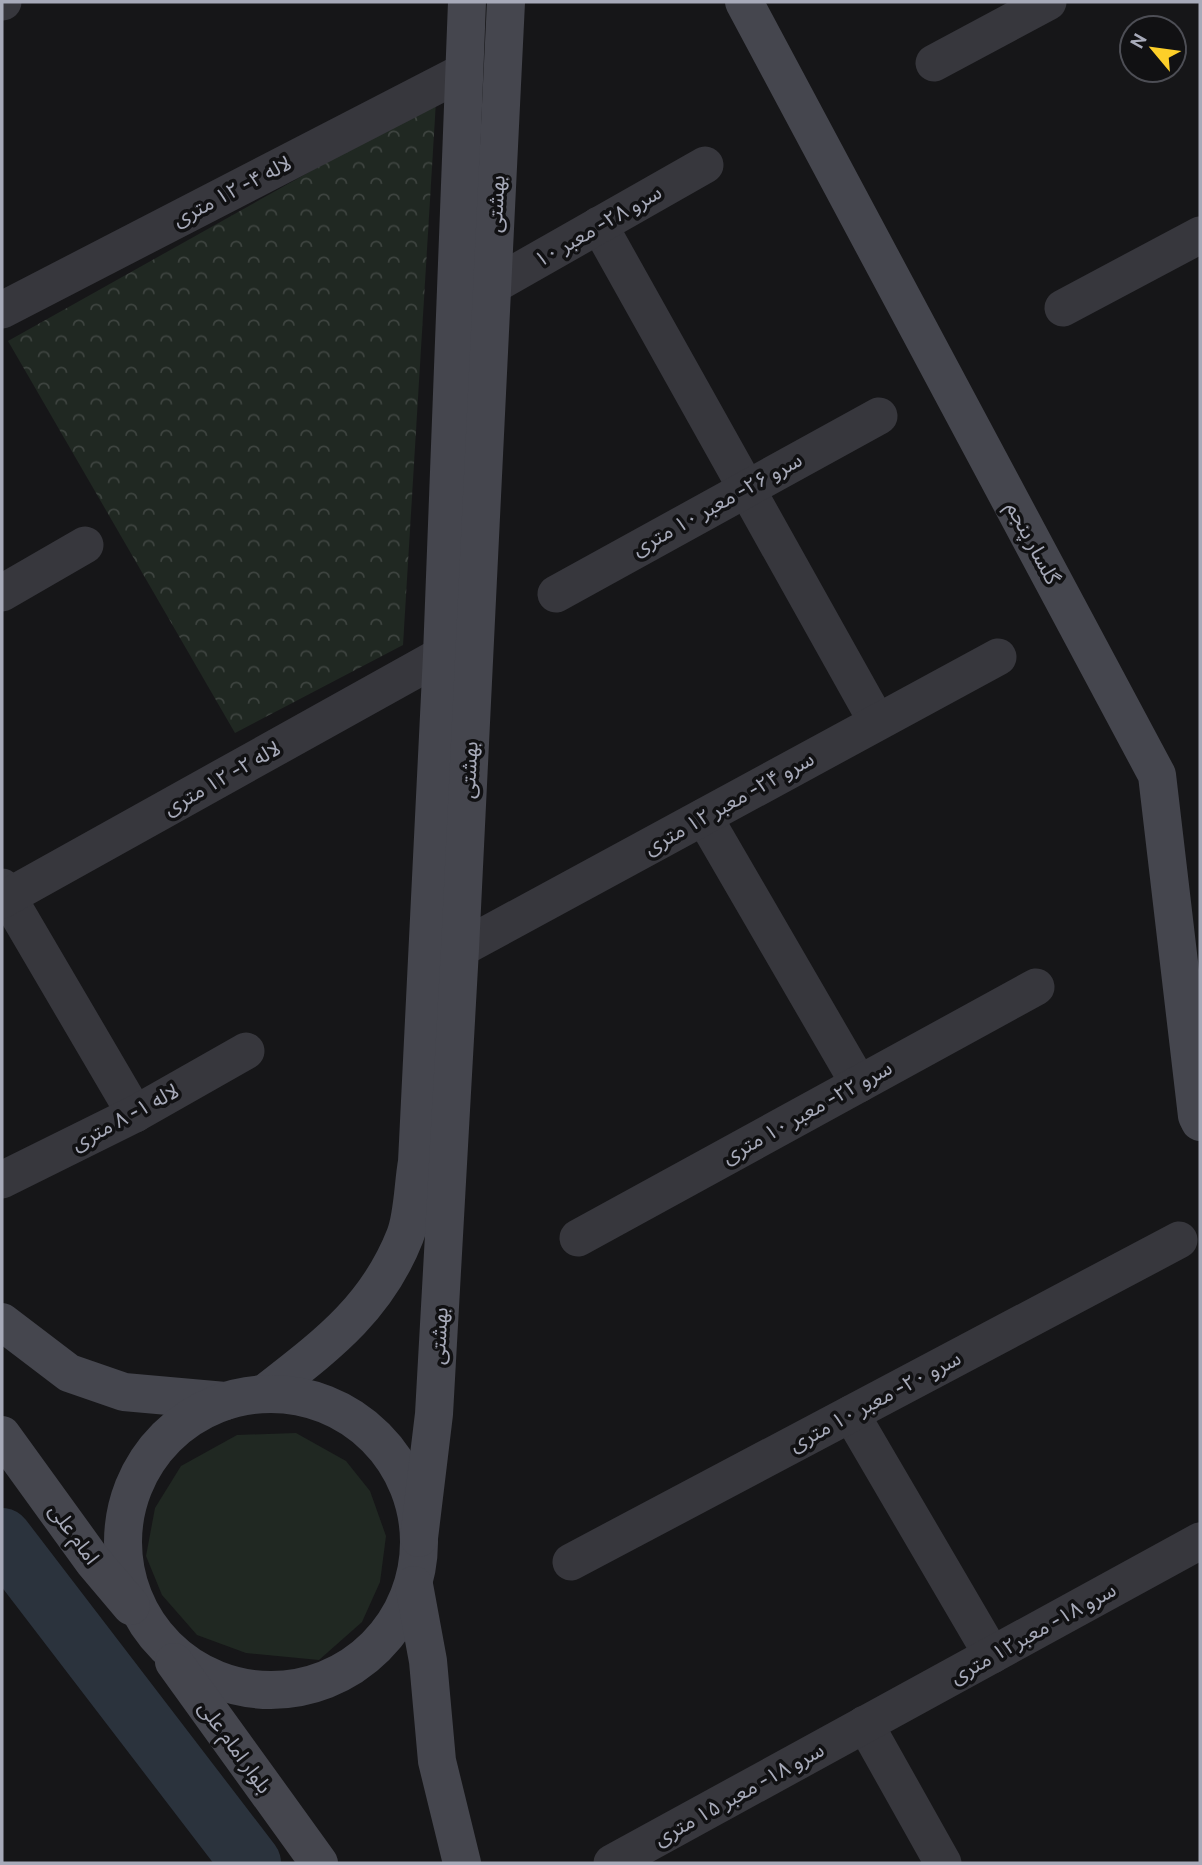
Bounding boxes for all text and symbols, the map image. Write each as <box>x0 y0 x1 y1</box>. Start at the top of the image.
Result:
north arrow <box>1118 14 1188 84</box>
text: N <box>1125 30 1152 52</box>
street label: لاله ۴- ۱۲ متری <box>168 150 295 231</box>
street label: بهشتی <box>482 175 509 233</box>
street label: سرو ۲۸- معبر ۱۰ <box>530 179 666 272</box>
street label: سرو ۲۶- معبر ۱۰ متری <box>627 446 806 561</box>
street label: گلسار پنجم <box>999 497 1066 590</box>
street label: لاله ۲- ۱۲ متری <box>159 735 285 820</box>
street label: بهشتی <box>455 741 482 799</box>
street label: سرو ۲۴- معبر ۱۲ متری <box>639 745 818 860</box>
street label: سرو ۲۲- معبر ۱۰ متری <box>717 1054 896 1169</box>
street label: لاله ۱- ۸ متری <box>67 1078 183 1155</box>
street label: بهشتی <box>425 1307 452 1365</box>
street label: سرو ۲۰- معبر ۱۰ متری <box>785 1345 965 1456</box>
street label: امام علی <box>41 1498 105 1571</box>
street label: سرو ۱۸- معبر۱۲ متری <box>945 1577 1120 1689</box>
street label: بلوار امام علی <box>190 1695 277 1800</box>
street label: سرو ۱۸- معبر ۱۵ متری <box>649 1736 828 1851</box>

